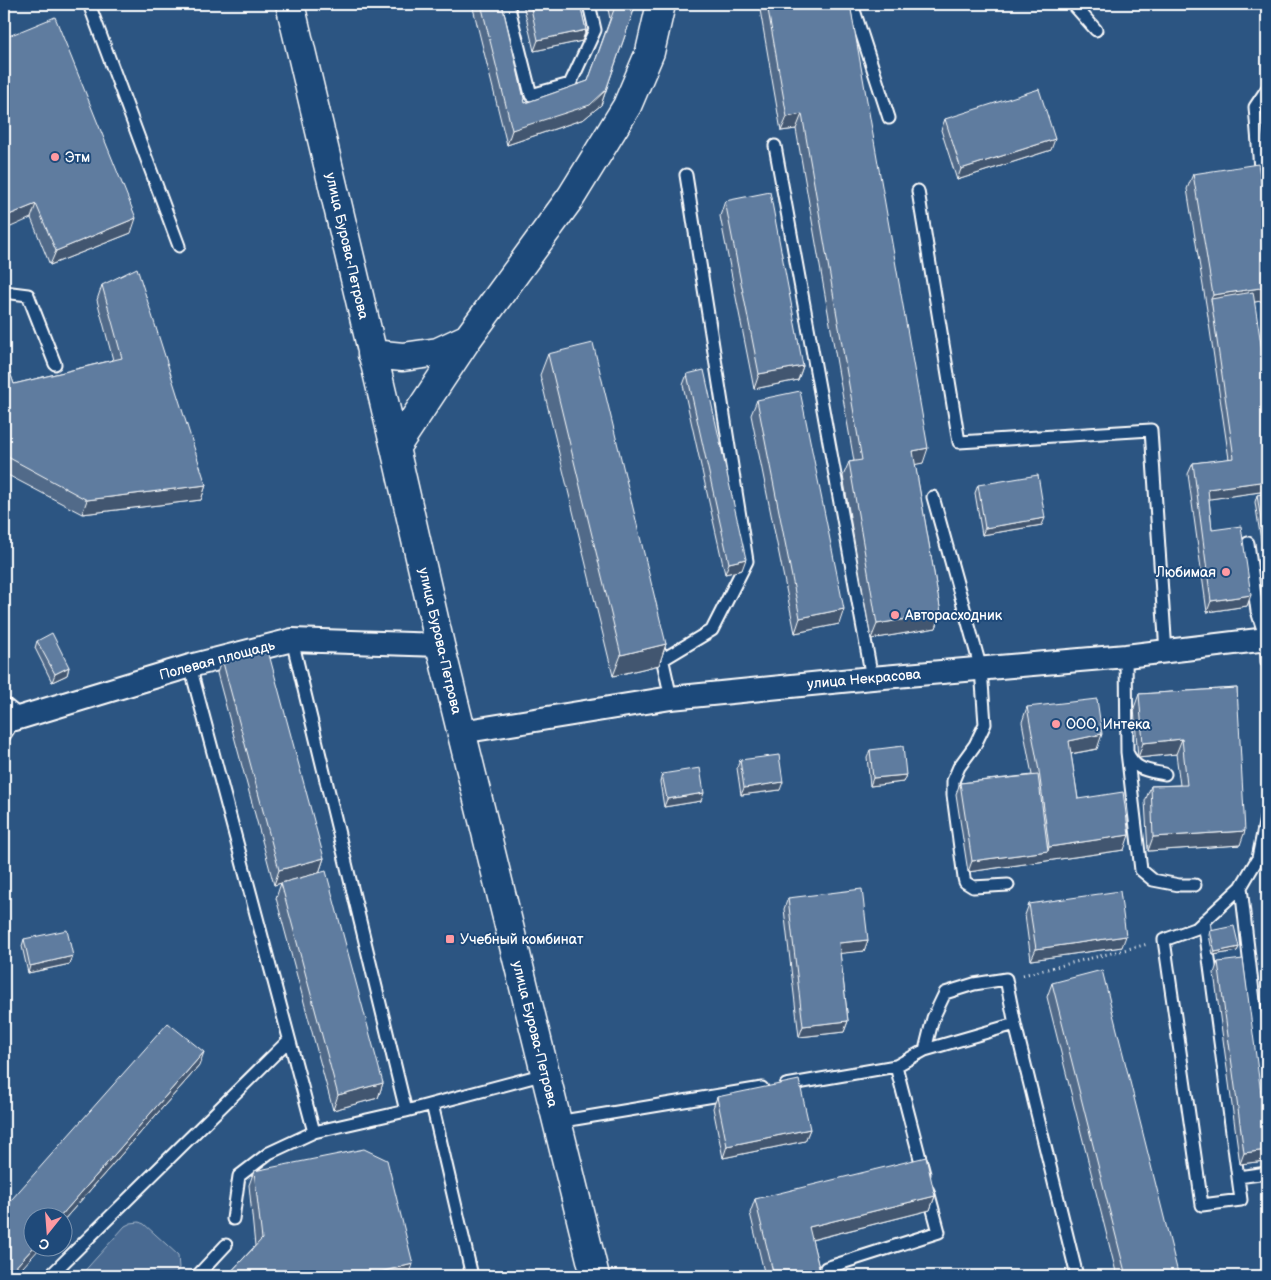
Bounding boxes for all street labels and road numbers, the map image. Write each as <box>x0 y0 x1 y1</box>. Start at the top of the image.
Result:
street label: улица Бурова-Петрова <box>322 171 372 322</box>
street label: улица Бурова-Петрова <box>415 566 465 717</box>
street label: Полевая площадь <box>157 636 277 684</box>
street label: улица Некрасова <box>806 665 922 692</box>
street label: улица Бурова-Петрова <box>509 959 562 1110</box>

